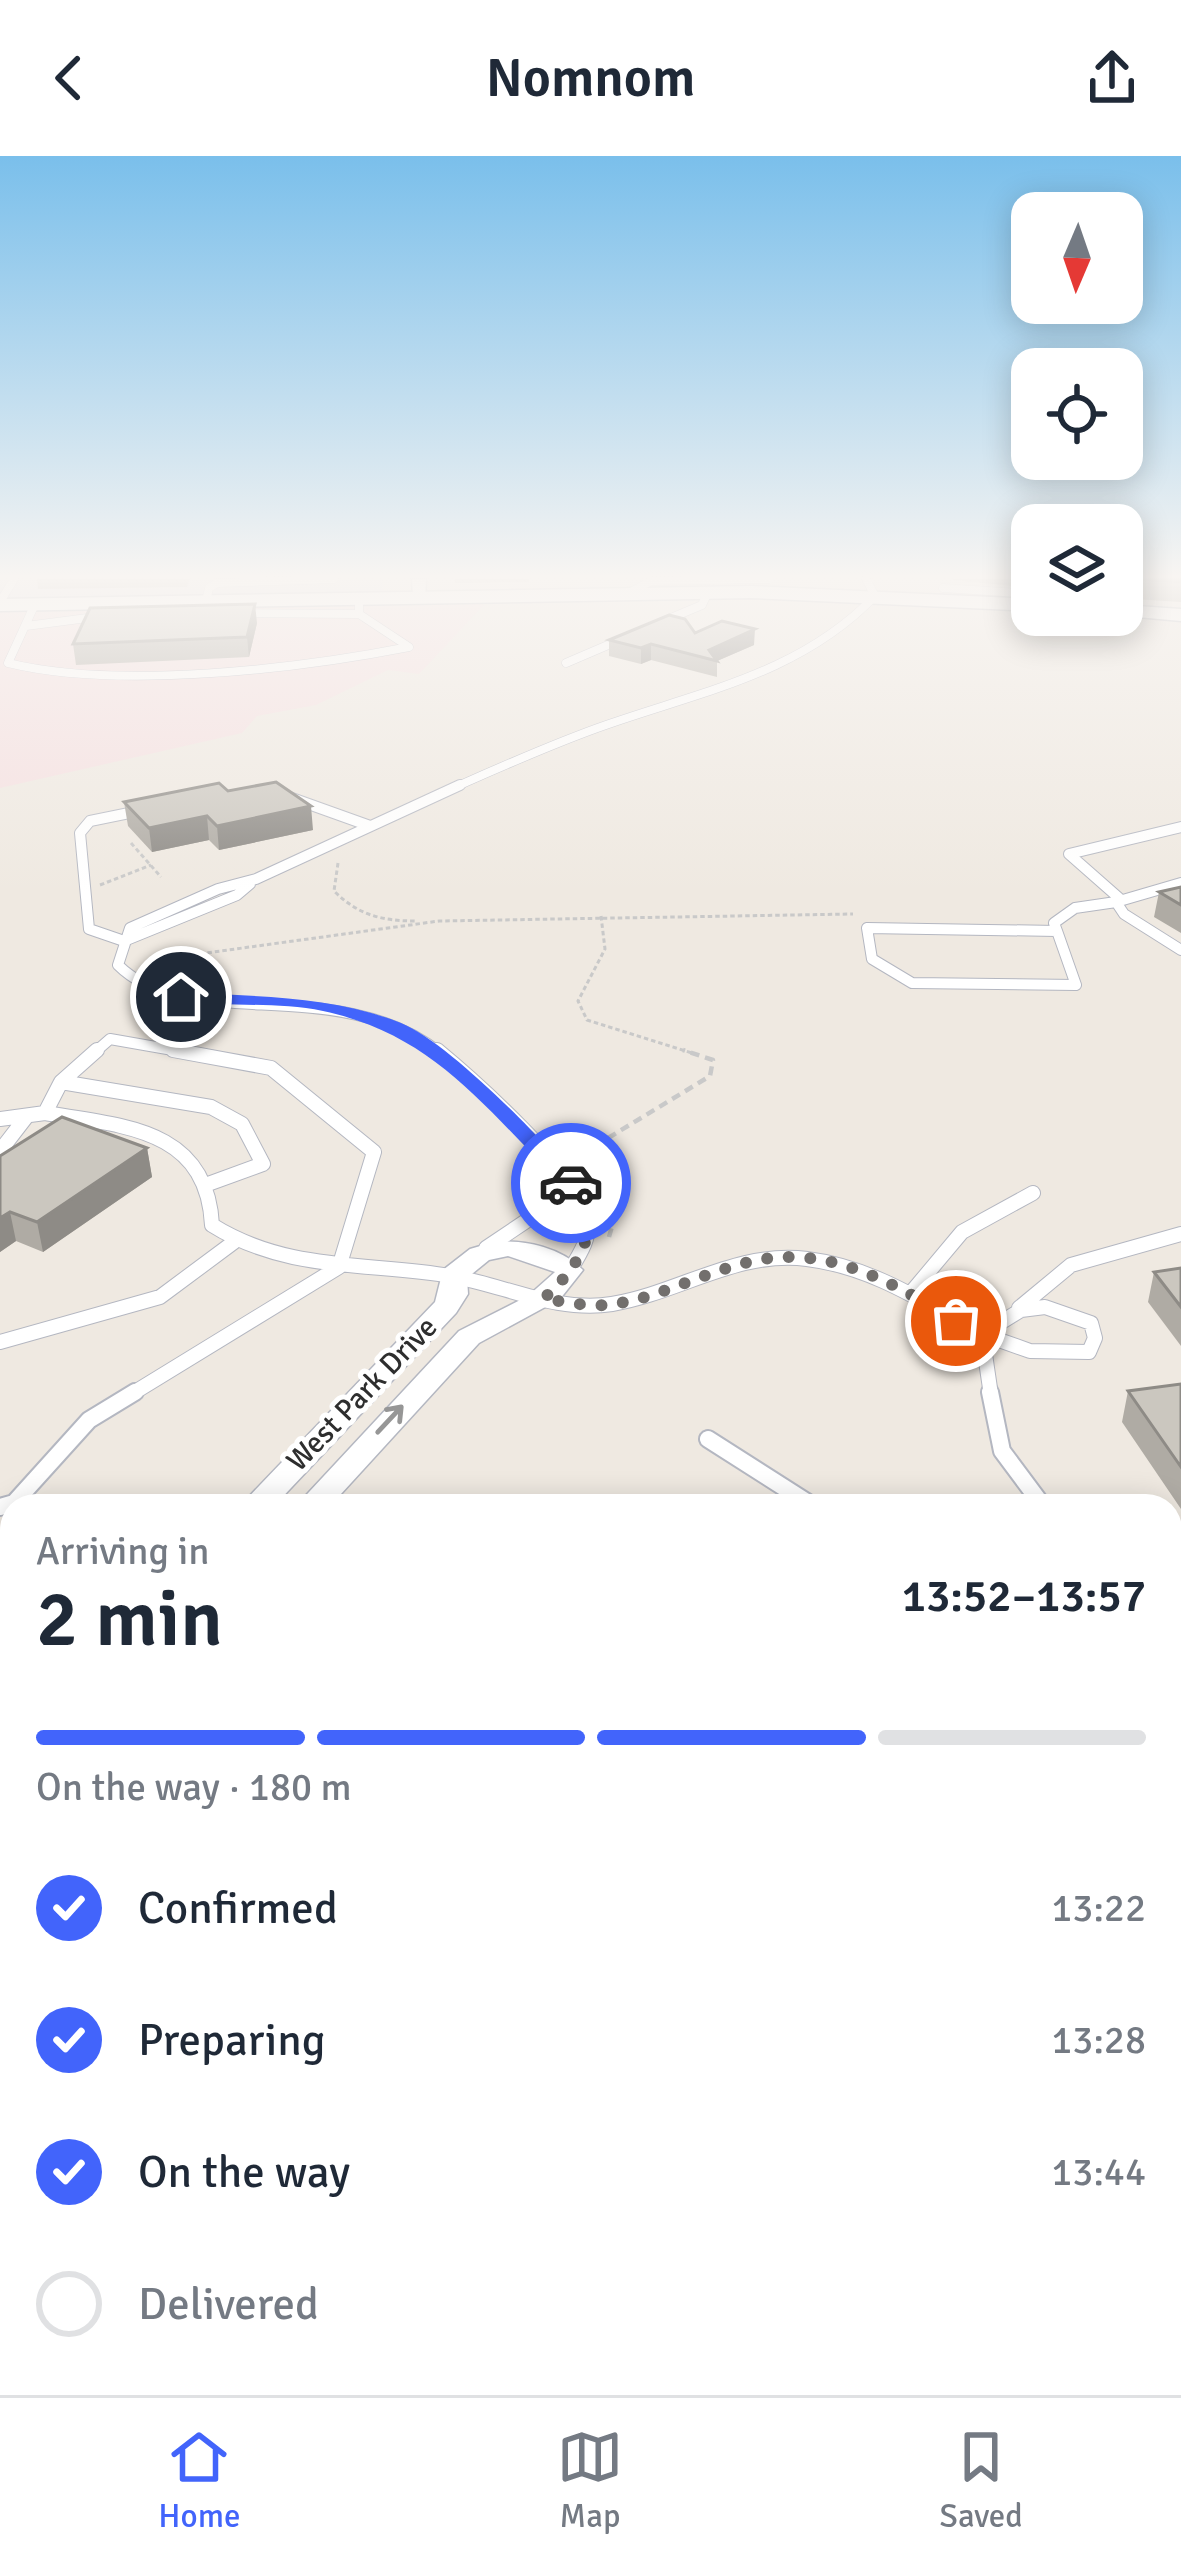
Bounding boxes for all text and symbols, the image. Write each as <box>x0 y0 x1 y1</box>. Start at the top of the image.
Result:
icon: back <box>36 45 102 111</box>
text: Nomnom <box>486 45 695 112</box>
icon: share <box>1079 45 1145 111</box>
north arrow <box>1011 192 1143 324</box>
map controls <box>1011 192 1143 636</box>
button: locate <box>1011 348 1143 480</box>
button: layers <box>1011 504 1143 636</box>
pin <box>130 946 232 1048</box>
icon: home <box>148 964 214 1030</box>
courier <box>511 1123 631 1243</box>
icon: car <box>538 1150 604 1216</box>
pin <box>905 1270 1007 1372</box>
icon: bag <box>923 1288 989 1354</box>
street label: West Park Drive <box>279 1309 445 1479</box>
one-way arrow <box>375 1405 404 1435</box>
text: Arriving in <box>36 1527 210 1575</box>
text: 13:52–13:57 <box>902 1569 1146 1624</box>
text: 2 min <box>36 1572 223 1668</box>
text: On the way · 180 m <box>36 1763 352 1811</box>
icon: check <box>36 1875 102 1941</box>
text: Confirmed <box>138 1881 338 1936</box>
text: 13:22 <box>1051 1884 1146 1932</box>
icon: check <box>36 2007 102 2073</box>
text: Preparing <box>138 2013 326 2068</box>
text: 13:28 <box>1051 2016 1146 2064</box>
icon: check <box>36 2139 102 2205</box>
text: On the way <box>138 2145 350 2200</box>
text: 13:44 <box>1051 2148 1146 2196</box>
text: Delivered <box>138 2277 319 2332</box>
tab: Home <box>158 2424 241 2537</box>
tab: Map <box>557 2424 623 2537</box>
tab: Saved <box>940 2424 1023 2537</box>

